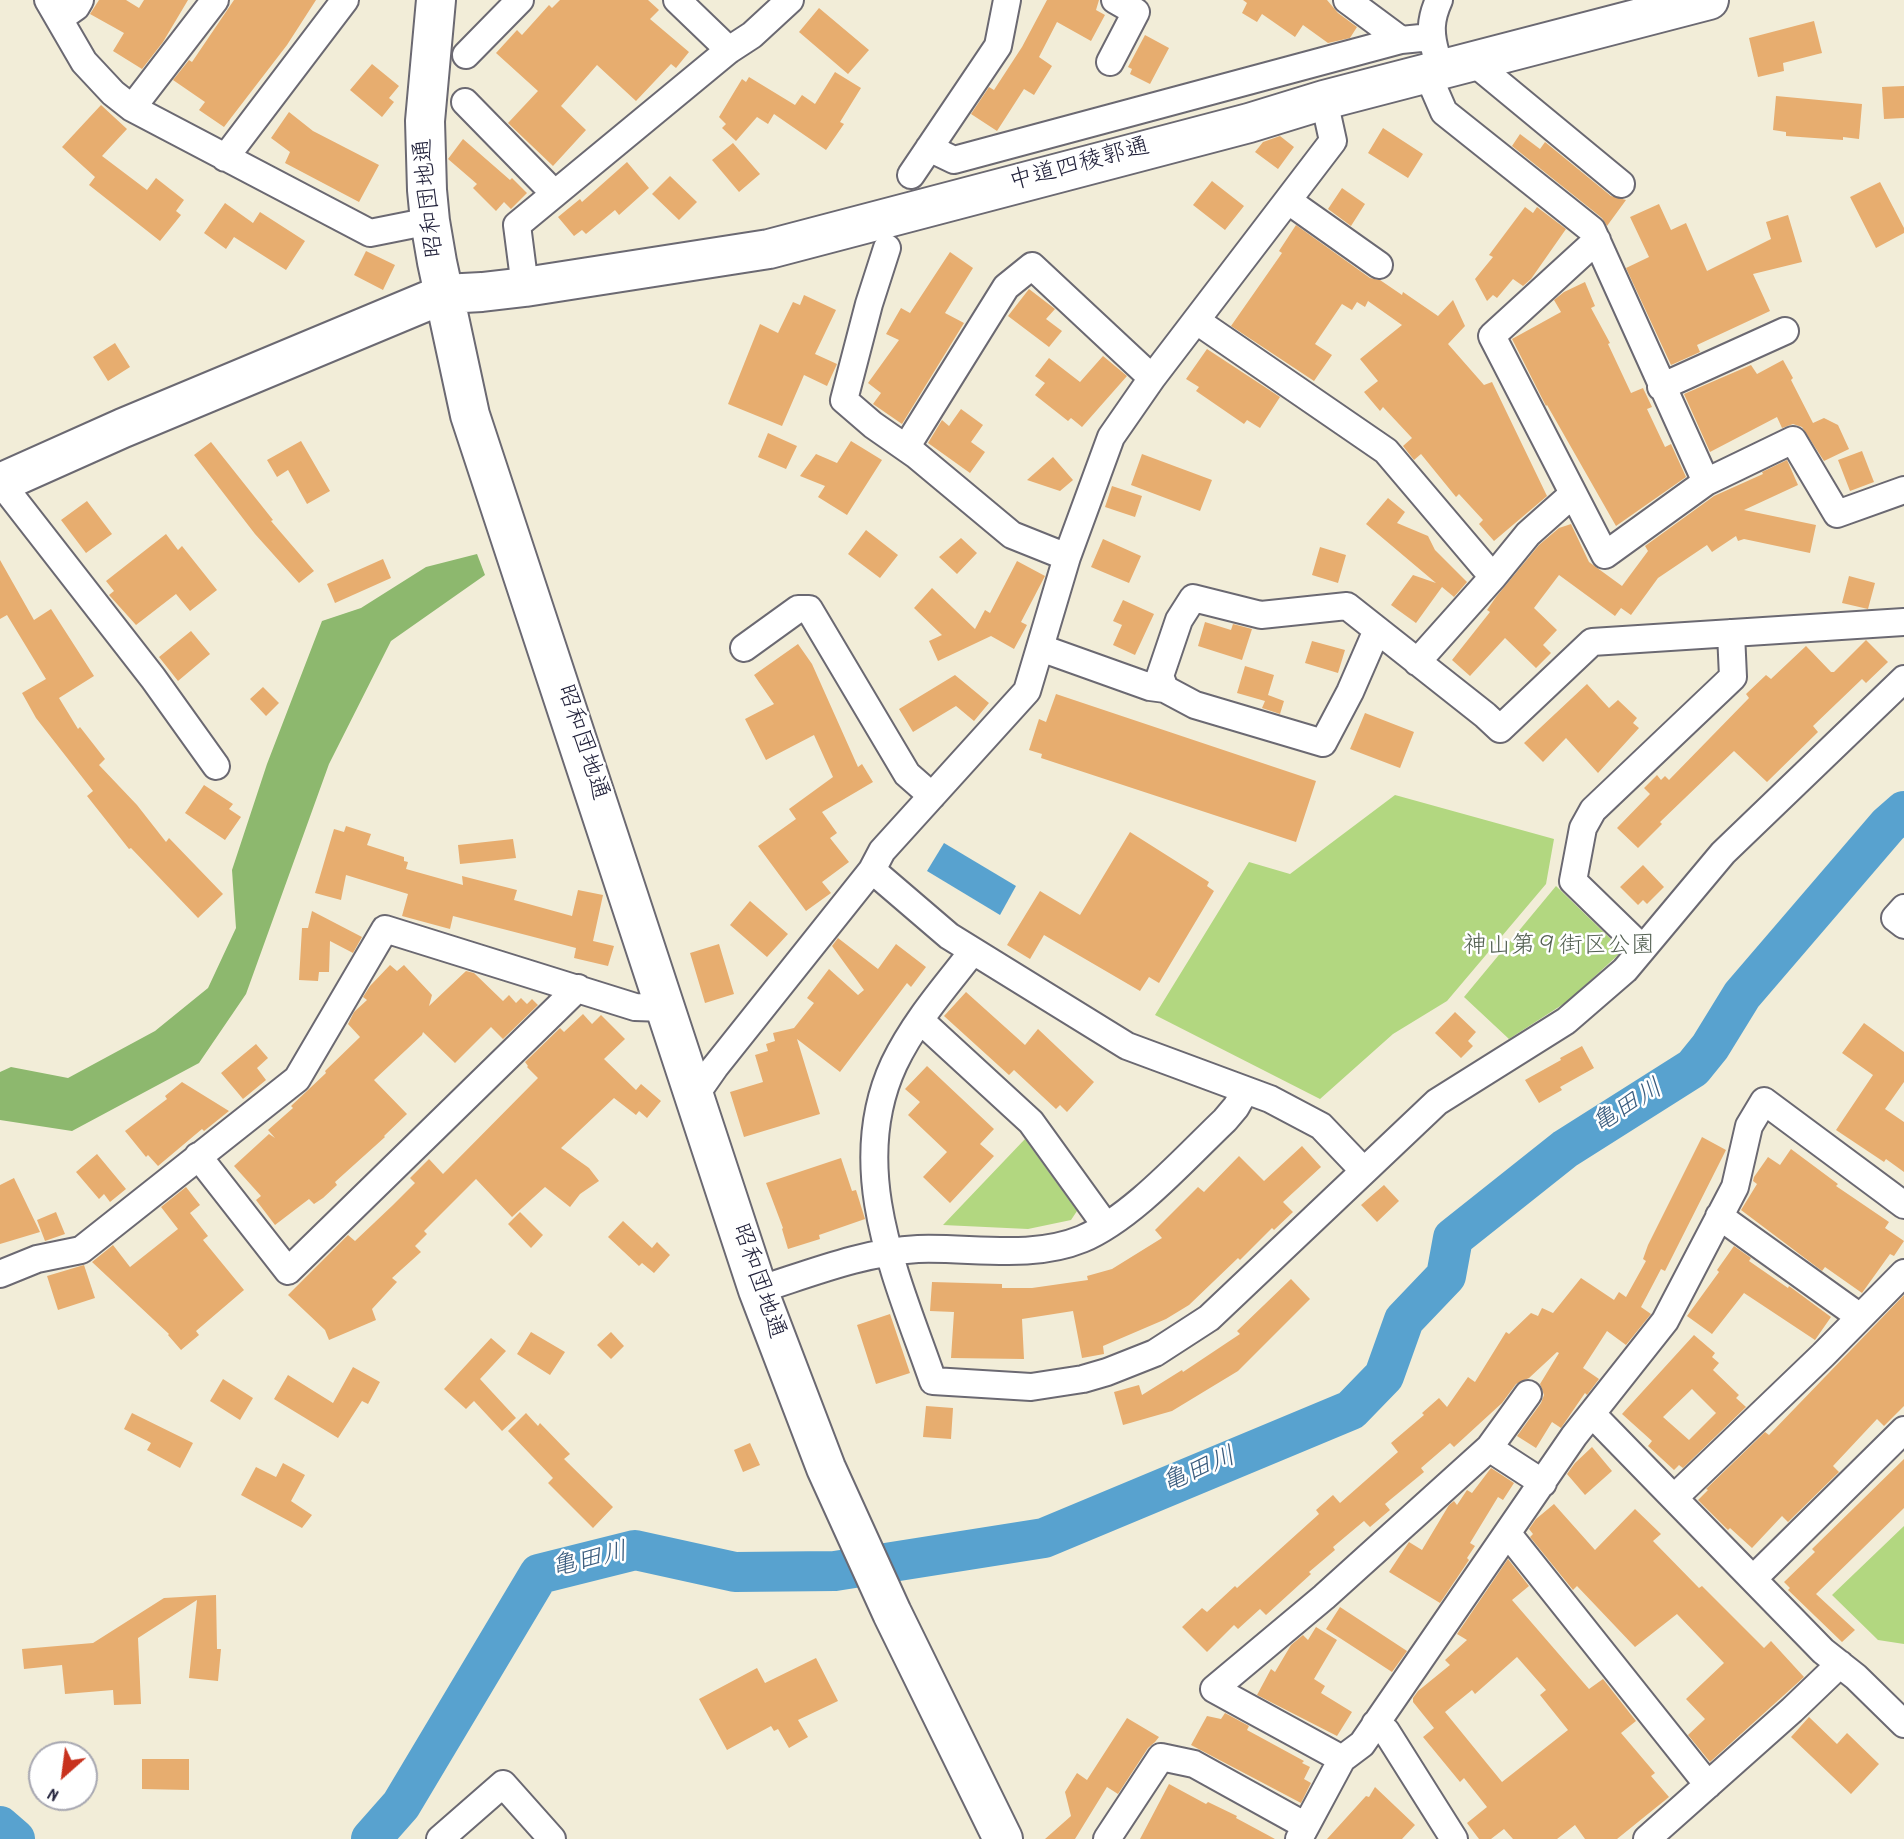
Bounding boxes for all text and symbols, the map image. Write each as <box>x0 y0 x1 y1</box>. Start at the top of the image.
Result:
street label: 中道四稜郭通 <box>1007 134 1153 200</box>
street label: 昭和団地通 <box>411 137 453 259</box>
street label: 昭和団地通 <box>548 681 612 805</box>
park label: 神山第９街区公園 <box>1463 935 1655 963</box>
water label: 亀田川 <box>1588 1075 1670 1143</box>
street label: 昭和団地通 <box>723 1221 789 1343</box>
water label: 亀田川 <box>1158 1443 1242 1503</box>
water label: 亀田川 <box>548 1539 632 1587</box>
north arrow <box>28 1741 98 1811</box>
text: N <box>43 1779 64 1807</box>

